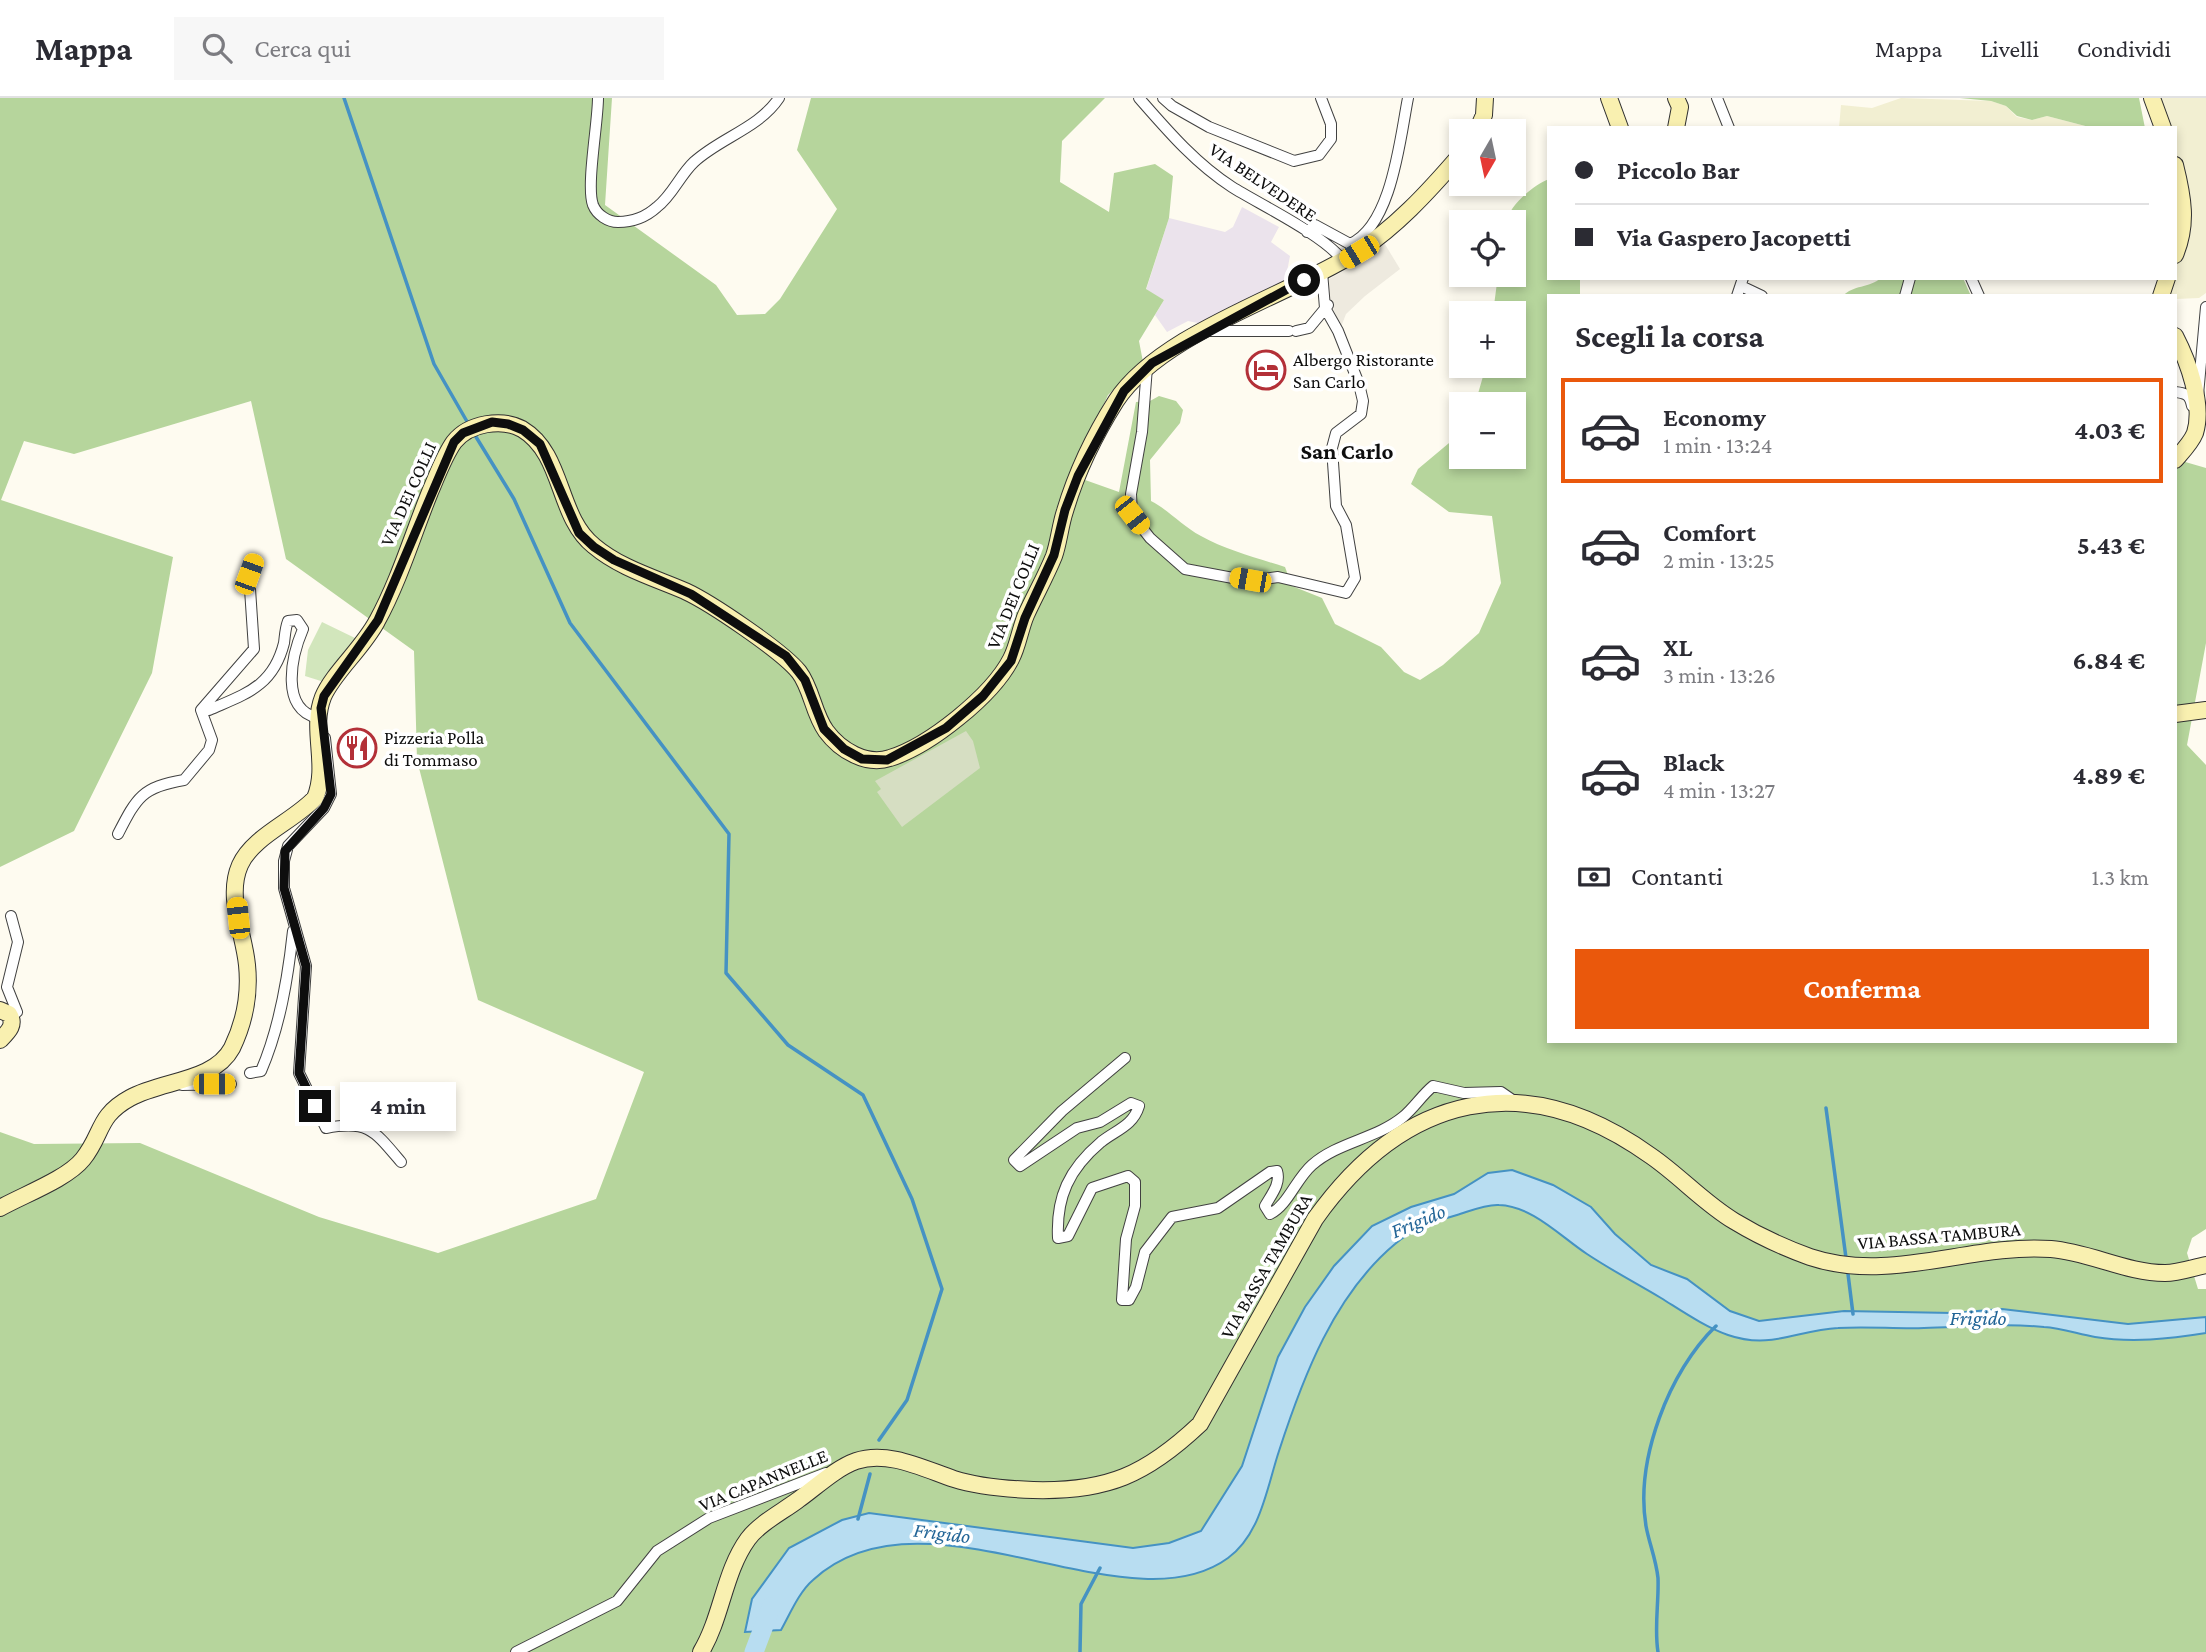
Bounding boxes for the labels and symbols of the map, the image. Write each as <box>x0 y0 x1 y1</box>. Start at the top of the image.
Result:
north arrow <box>1449 119 1526 196</box>
street label: VIA BELVEDERE <box>1205 138 1321 226</box>
car <box>1336 232 1383 272</box>
route start <box>1288 264 1320 296</box>
hotel icon: Albergo Ristorante San Carlo <box>1245 349 1287 391</box>
place label: Albergo Ristorante San Carlo <box>1293 349 1434 392</box>
district label: San Carlo <box>1300 438 1394 464</box>
street label: VIA DEI COLLI <box>376 439 440 549</box>
car <box>1111 492 1154 538</box>
street label: VIA DEI COLLI <box>982 540 1044 652</box>
car <box>232 551 267 597</box>
car <box>1228 566 1273 594</box>
restaurant icon: Pizzeria Polla di Tommaso <box>336 727 378 769</box>
place label: Pizzeria Polla di Tommaso <box>384 727 485 770</box>
car <box>226 896 251 940</box>
car <box>194 1074 236 1095</box>
callout: 4 min <box>340 1082 455 1130</box>
route end <box>299 1090 331 1122</box>
street label: VIA BASSA TAMBURA <box>1216 1190 1316 1342</box>
water label: Frigido <box>1387 1199 1449 1243</box>
street label: VIA BASSA TAMBURA <box>1856 1218 2022 1254</box>
water label: Frigido <box>1949 1306 2007 1330</box>
street label: VIA CAPANNELLE <box>696 1445 830 1515</box>
water label: Frigido <box>912 1518 972 1548</box>

